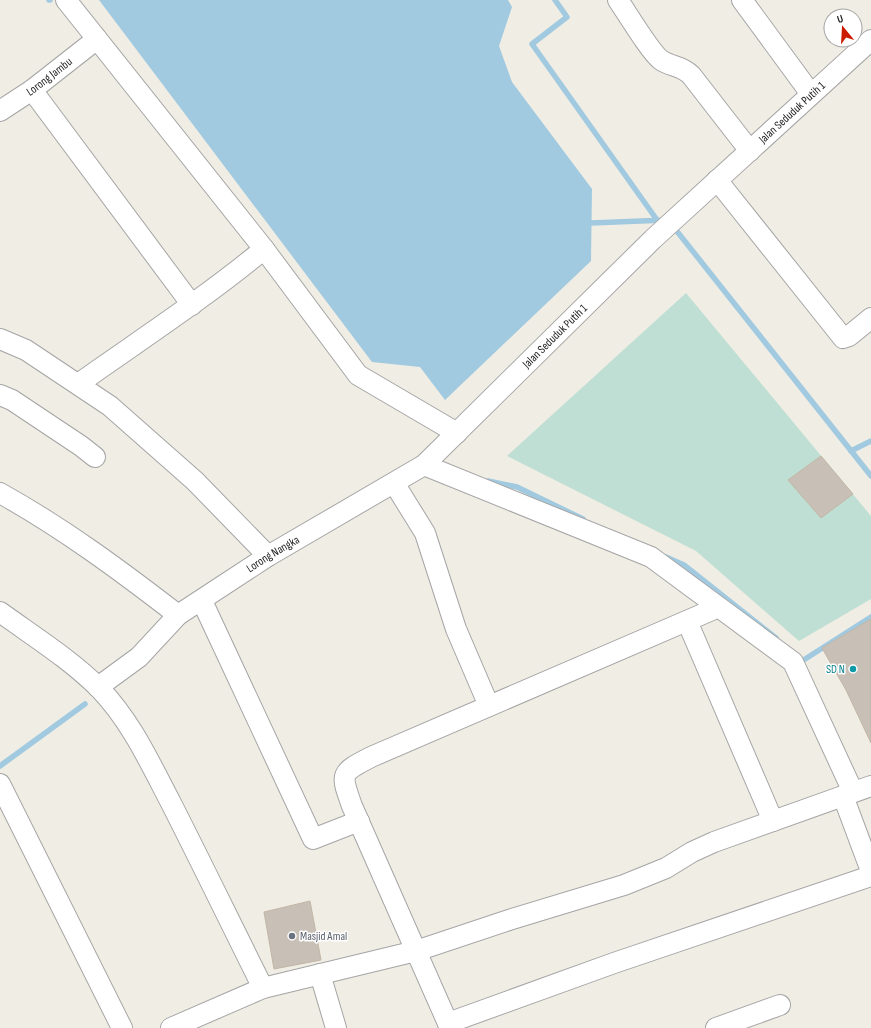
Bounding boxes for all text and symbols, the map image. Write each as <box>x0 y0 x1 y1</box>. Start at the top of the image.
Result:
north arrow <box>823 8 863 48</box>
text: U <box>835 12 845 26</box>
street label: Lorong Jambu <box>24 54 75 100</box>
street label: Jalan Seduduk Putih 1 <box>755 78 829 147</box>
street label: Jalan Seduduk Putih 1 <box>519 301 591 372</box>
street label: Lorong Nangka <box>244 532 303 576</box>
place label: SD N <box>826 662 845 677</box>
marker: SD N <box>848 664 858 674</box>
place label: Masjid Amal <box>300 929 347 944</box>
marker: Masjid Amal <box>287 931 297 941</box>

